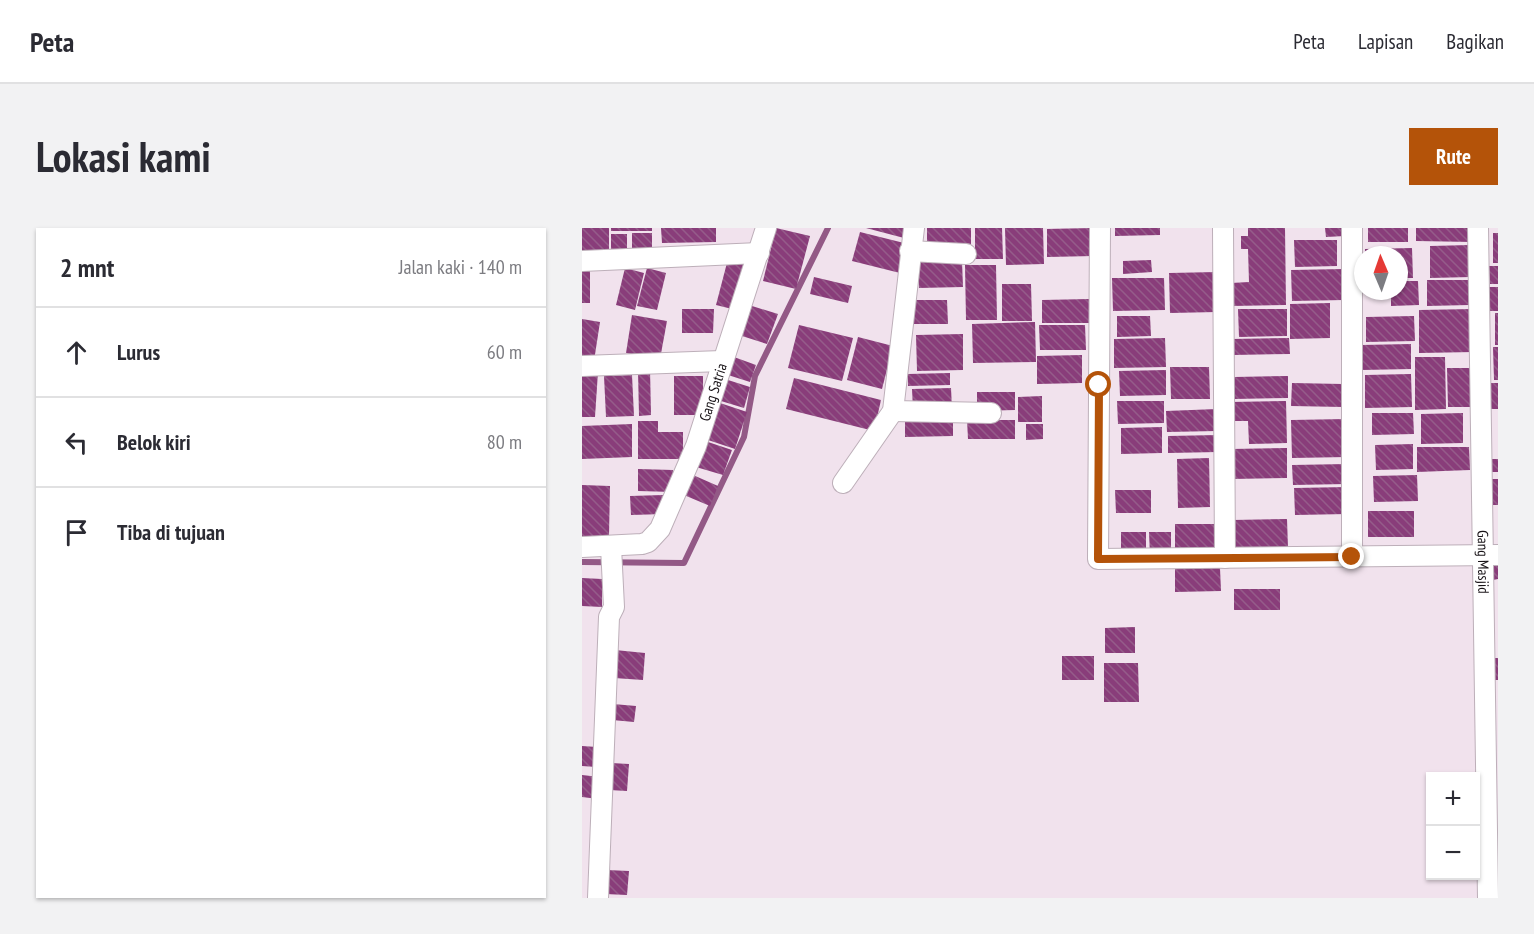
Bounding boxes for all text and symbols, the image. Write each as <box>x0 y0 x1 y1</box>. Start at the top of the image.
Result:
text: Peta <box>30 23 74 60</box>
text: Peta <box>1293 28 1325 55</box>
text: Lapisan <box>1358 28 1413 55</box>
text: Bagikan <box>1446 28 1504 55</box>
button: Rute <box>1409 128 1498 185</box>
text: Lokasi kami <box>36 129 211 184</box>
north arrow <box>1354 246 1408 300</box>
text: 2 mnt <box>60 251 114 284</box>
text: Jalan kaki · 140 m <box>399 254 522 280</box>
icon: ahead <box>60 336 93 369</box>
text: Lurus <box>117 338 160 366</box>
text: 60 m <box>487 339 522 365</box>
street label: Gang Satria <box>695 361 731 423</box>
route start <box>1085 371 1111 397</box>
icon: left <box>60 426 93 459</box>
text: Belok kiri <box>117 428 191 456</box>
text: 80 m <box>487 429 522 455</box>
icon: arrive <box>60 516 93 549</box>
text: Tiba di tujuan <box>117 518 225 546</box>
street label: Gang Masjid <box>1474 530 1493 594</box>
route end <box>1338 543 1364 569</box>
map controls <box>1426 772 1480 880</box>
button: + <box>1426 772 1480 826</box>
button: − <box>1426 826 1480 880</box>

